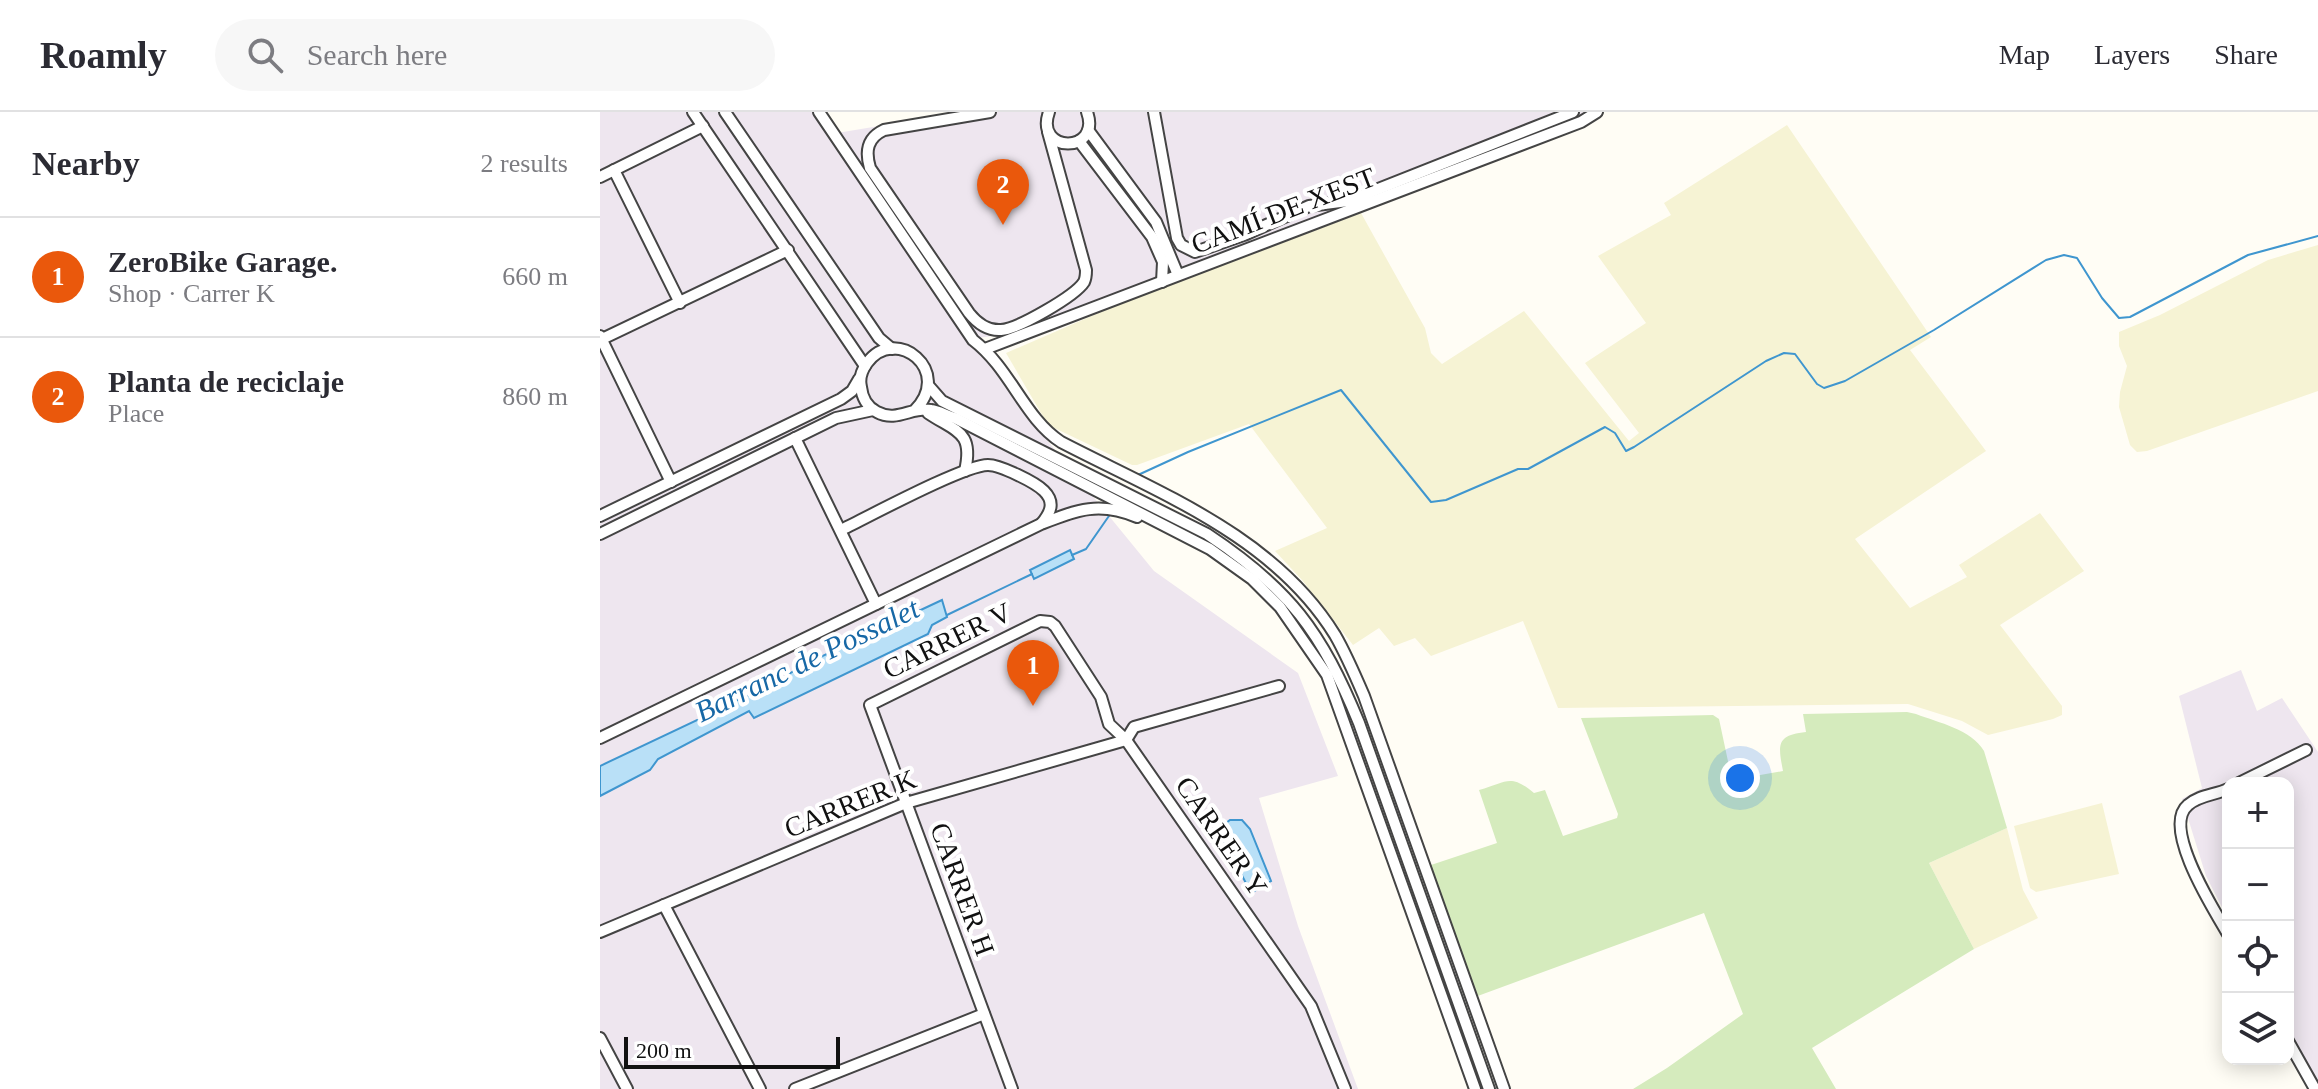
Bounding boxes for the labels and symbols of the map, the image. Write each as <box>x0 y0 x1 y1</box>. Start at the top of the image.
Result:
pin: 2 <box>977 159 1029 225</box>
street label: CAMÍ DE XEST <box>1187 161 1380 260</box>
water label: Barranc de Possalet <box>689 591 925 728</box>
street label: CARRER V <box>878 596 1016 685</box>
pin: 1 <box>1007 640 1059 706</box>
your location <box>1720 758 1760 798</box>
street label: CARRER K <box>780 763 921 844</box>
street label: CARRER Y <box>1169 771 1274 902</box>
street label: CARRER H <box>924 818 1001 960</box>
scale bar <box>624 1033 840 1069</box>

